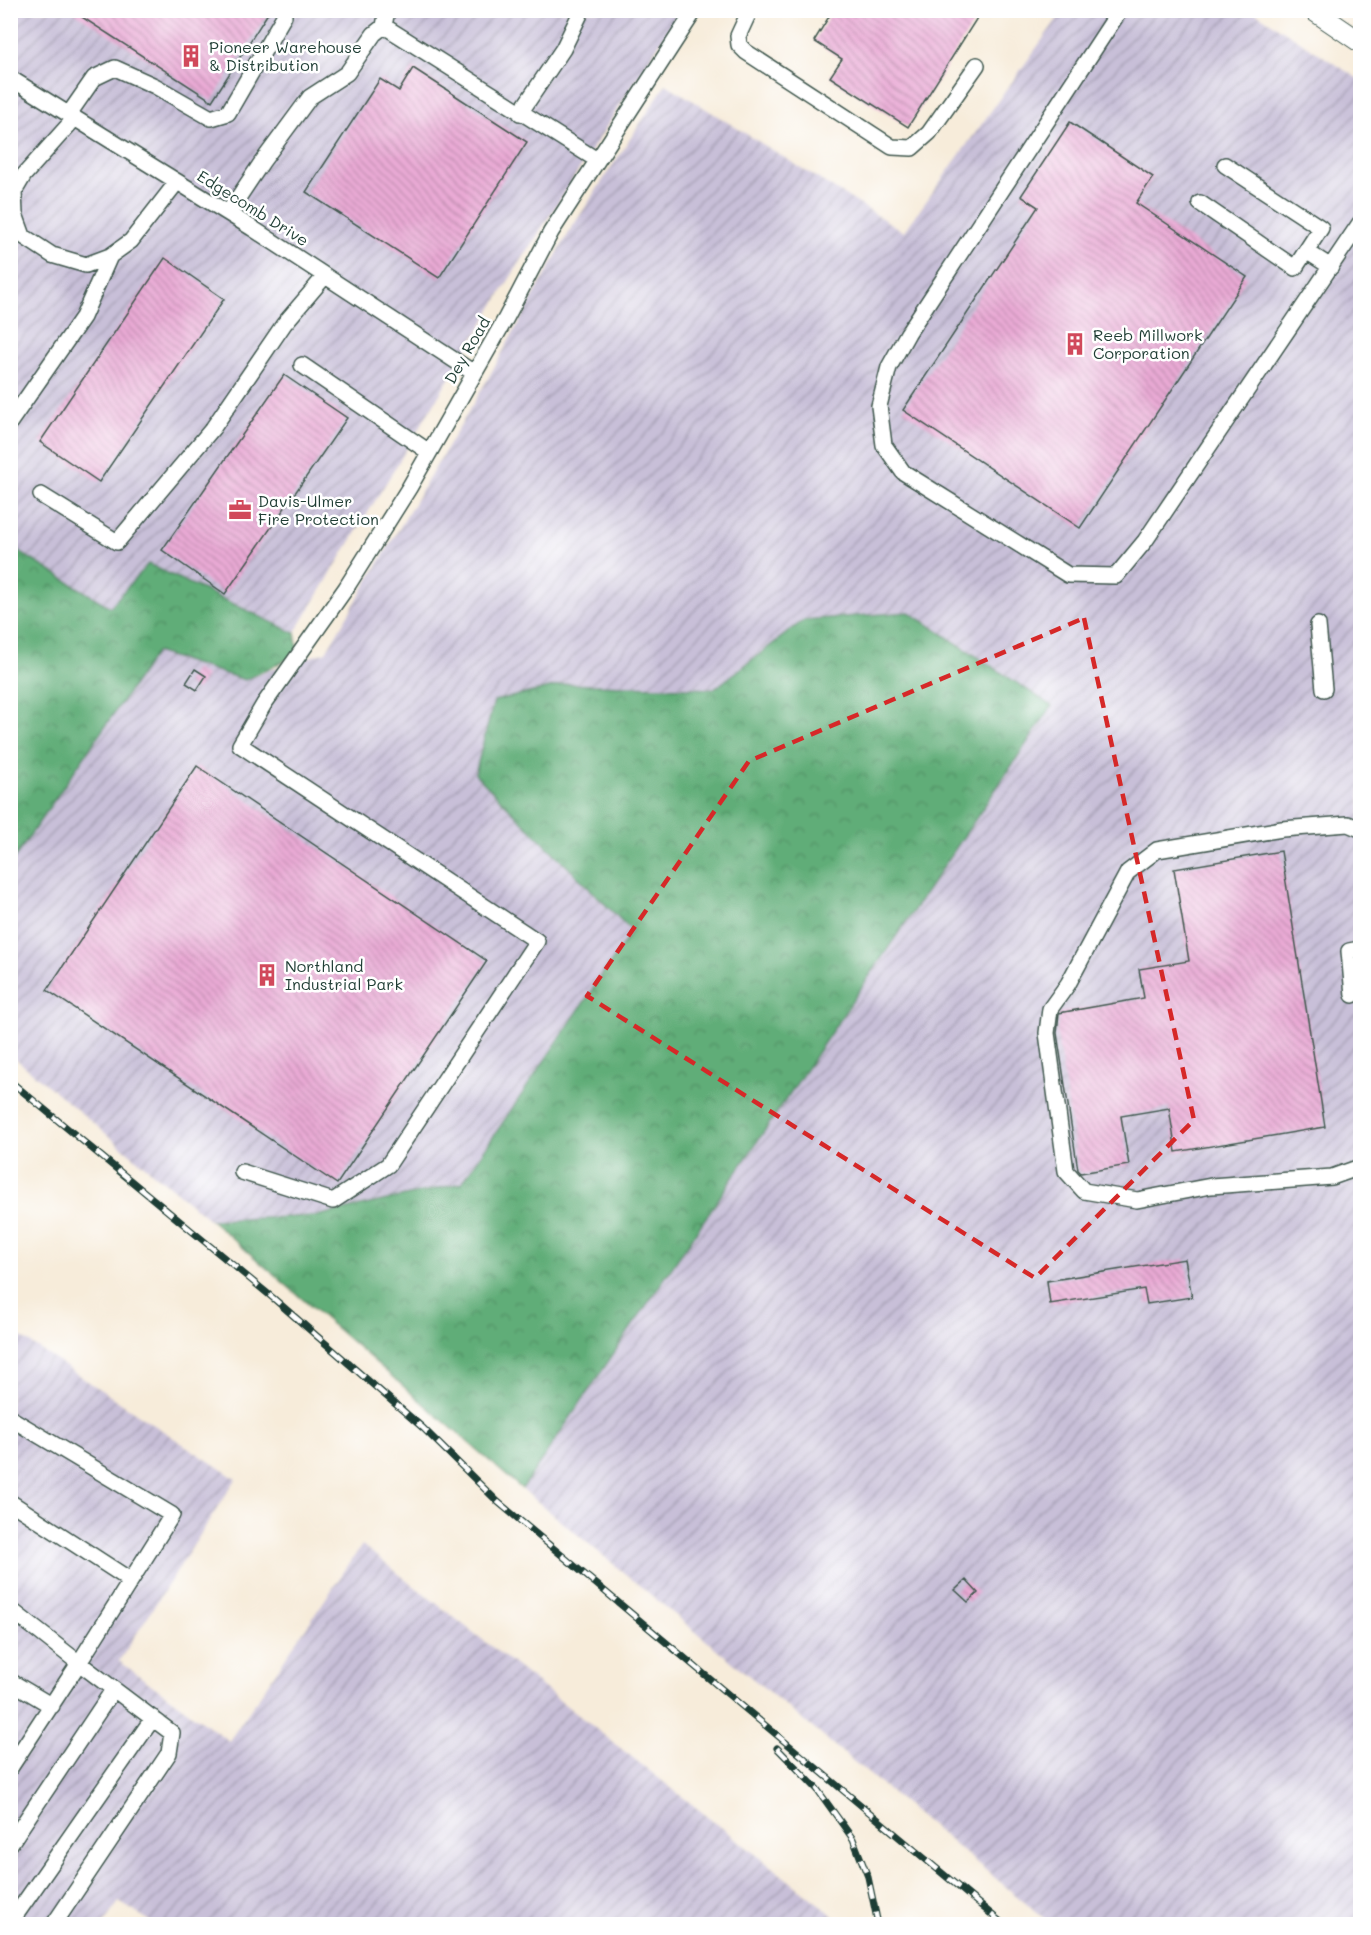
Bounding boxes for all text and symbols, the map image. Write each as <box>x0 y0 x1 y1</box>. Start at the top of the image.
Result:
place label: Pioneer Warehouse & Distribution <box>209 36 362 75</box>
building icon: Pioneer Warehouse & Distribution <box>178 43 204 69</box>
street label: Edgecomb Drive <box>194 165 313 250</box>
street label: Dey Road <box>439 312 494 387</box>
place label: Reeb Millwork Corporation <box>1093 324 1203 363</box>
building icon: Reeb Millwork Corporation <box>1062 331 1088 357</box>
place label: Davis-Ulmer Fire Protection <box>258 490 379 529</box>
office icon: Davis-Ulmer Fire Protection <box>227 497 253 523</box>
place label: Northland Industrial Park <box>285 955 403 994</box>
building icon: Northland Industrial Park <box>254 962 280 988</box>

